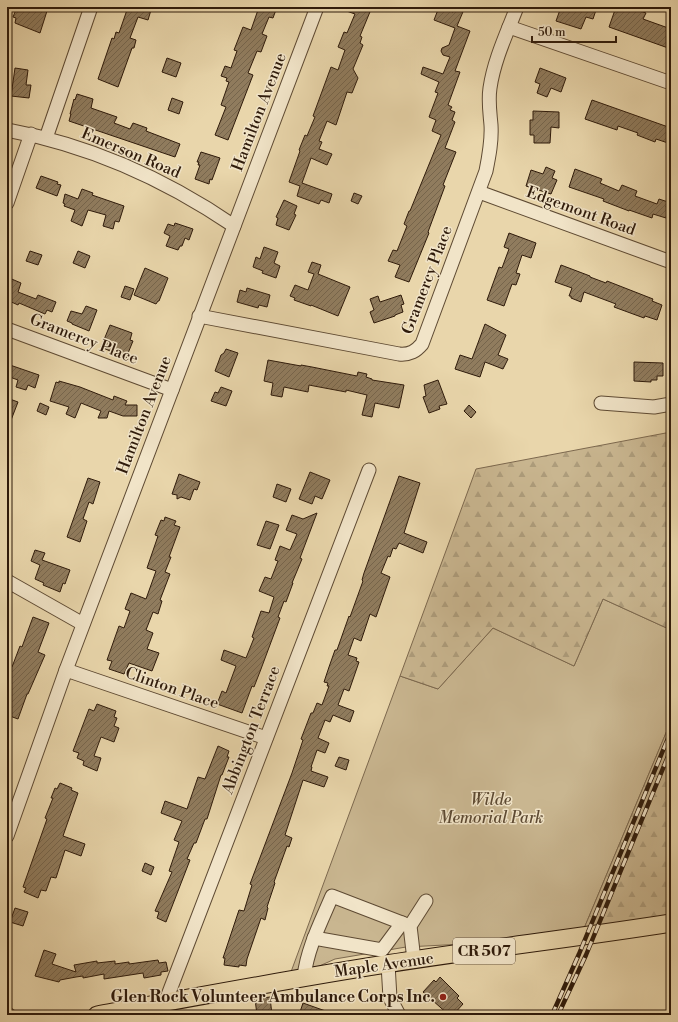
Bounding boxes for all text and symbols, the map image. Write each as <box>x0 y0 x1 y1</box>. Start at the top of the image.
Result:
scale bar <box>532 18 616 44</box>
text: 50 m <box>538 25 566 40</box>
street label: Hamilton Avenue <box>227 50 291 174</box>
street label: Emerson Road <box>78 123 184 183</box>
street label: Edgemont Road <box>524 182 638 240</box>
street label: Gramercy Place <box>397 223 457 337</box>
street label: Gramercy Place <box>27 309 141 369</box>
street label: Hamilton Avenue <box>112 353 176 477</box>
street label: Clinton Place <box>123 663 221 713</box>
street label: Abbington Terrace <box>217 663 285 798</box>
park label: Wilde Memorial Park <box>438 790 544 828</box>
road number: CR 507 <box>453 938 515 964</box>
street label: Maple Avenue <box>333 948 435 982</box>
place label: Glen Rock Volunteer Ambulance Corps Inc. <box>111 987 435 1007</box>
marker: Glen Rock Volunteer Ambulance Corps Inc. <box>438 992 448 1002</box>

